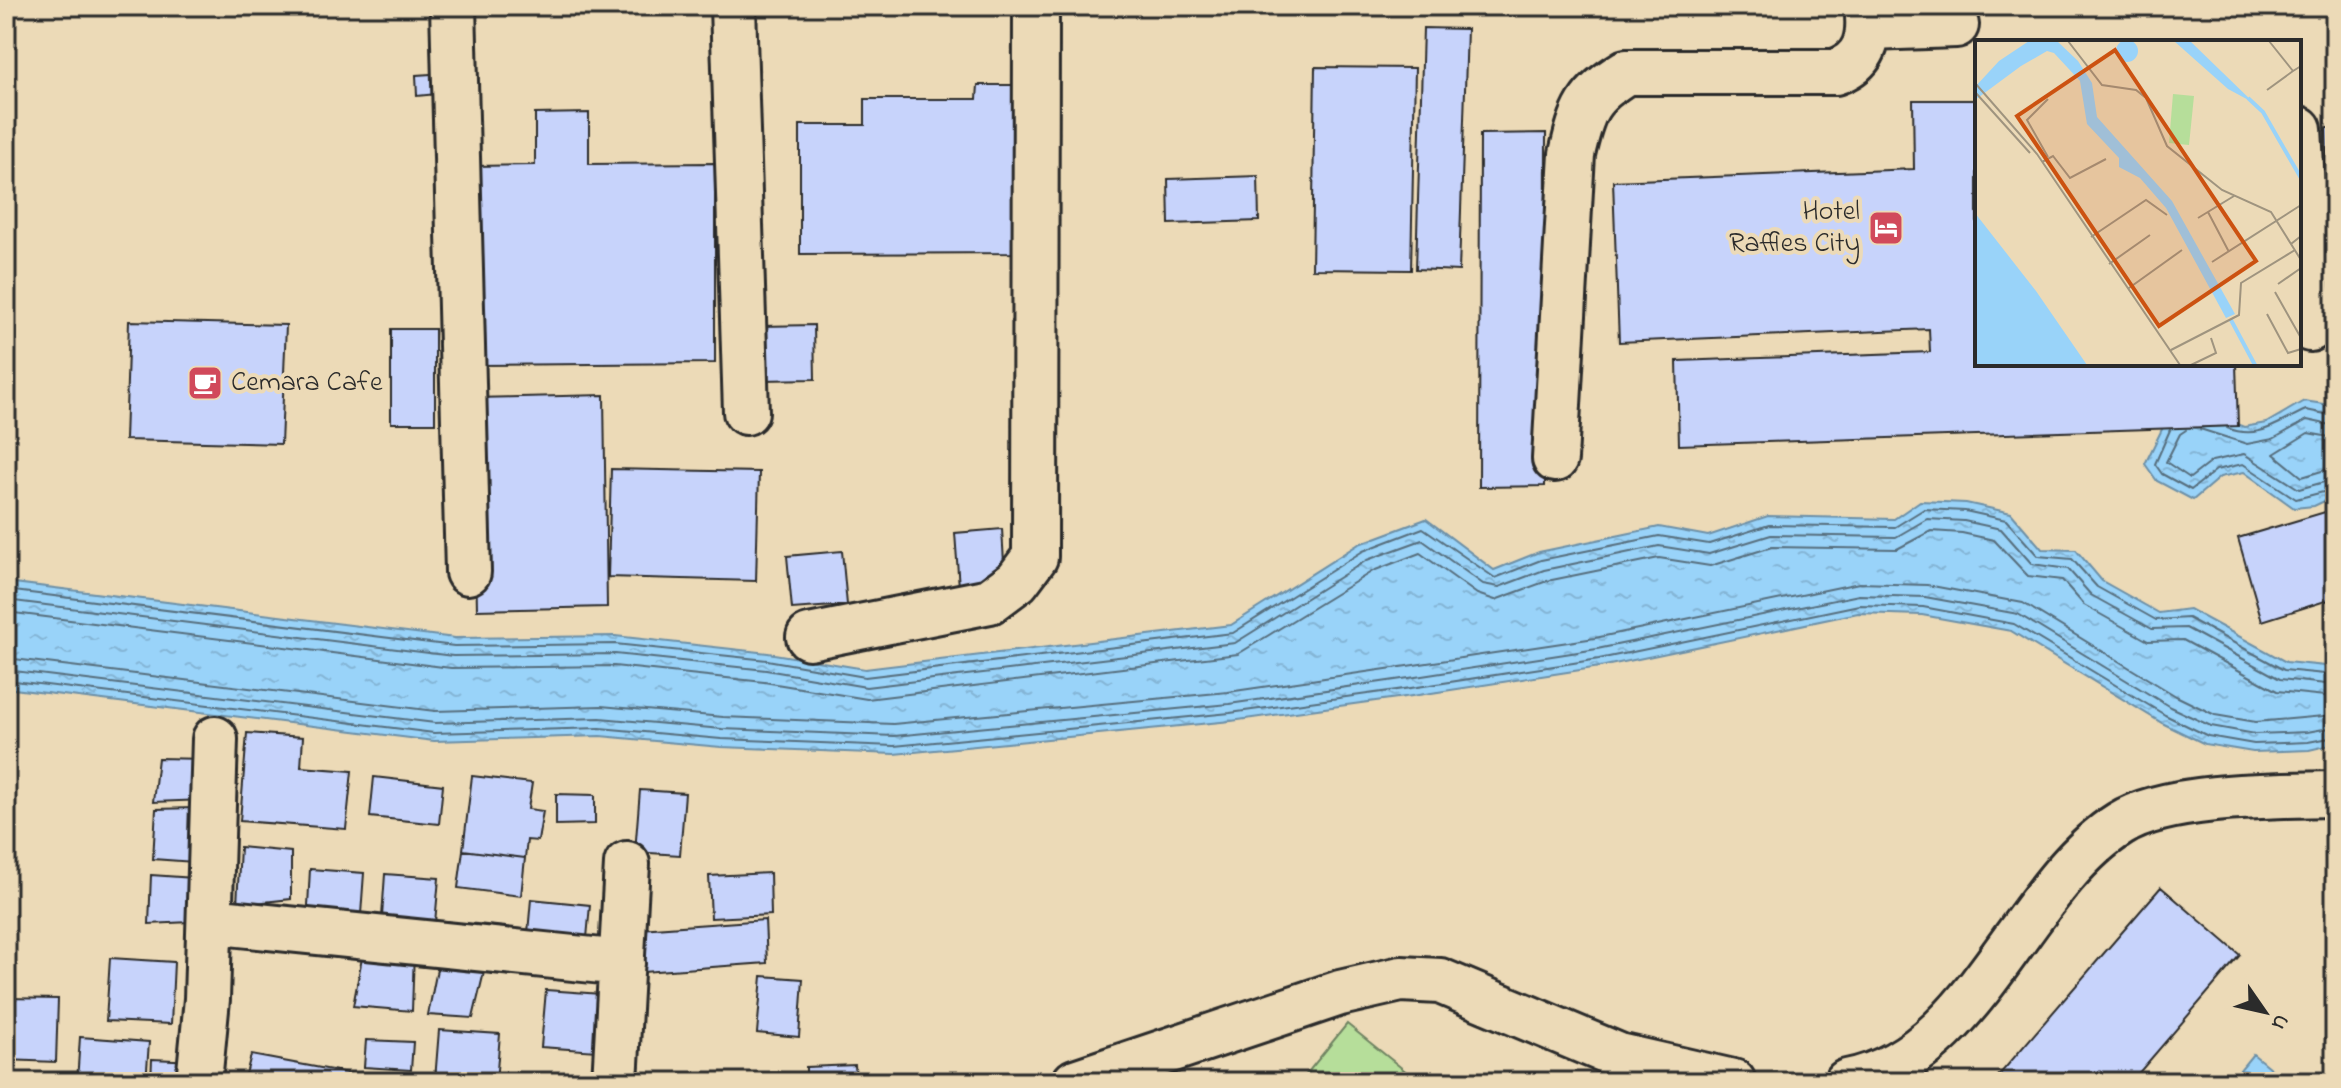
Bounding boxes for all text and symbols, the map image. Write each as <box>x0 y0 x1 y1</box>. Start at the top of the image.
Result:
inset map <box>1975 40 2301 366</box>
place label: Hotel Raffles City <box>1729 192 1860 265</box>
hotel icon: Hotel Raffles City <box>1867 209 1905 247</box>
place label: Cemara Cafe <box>231 363 383 404</box>
cafe icon: Cemara Cafe <box>186 364 224 402</box>
north arrow <box>2225 972 2305 1052</box>
text: U <box>2262 1007 2296 1036</box>

